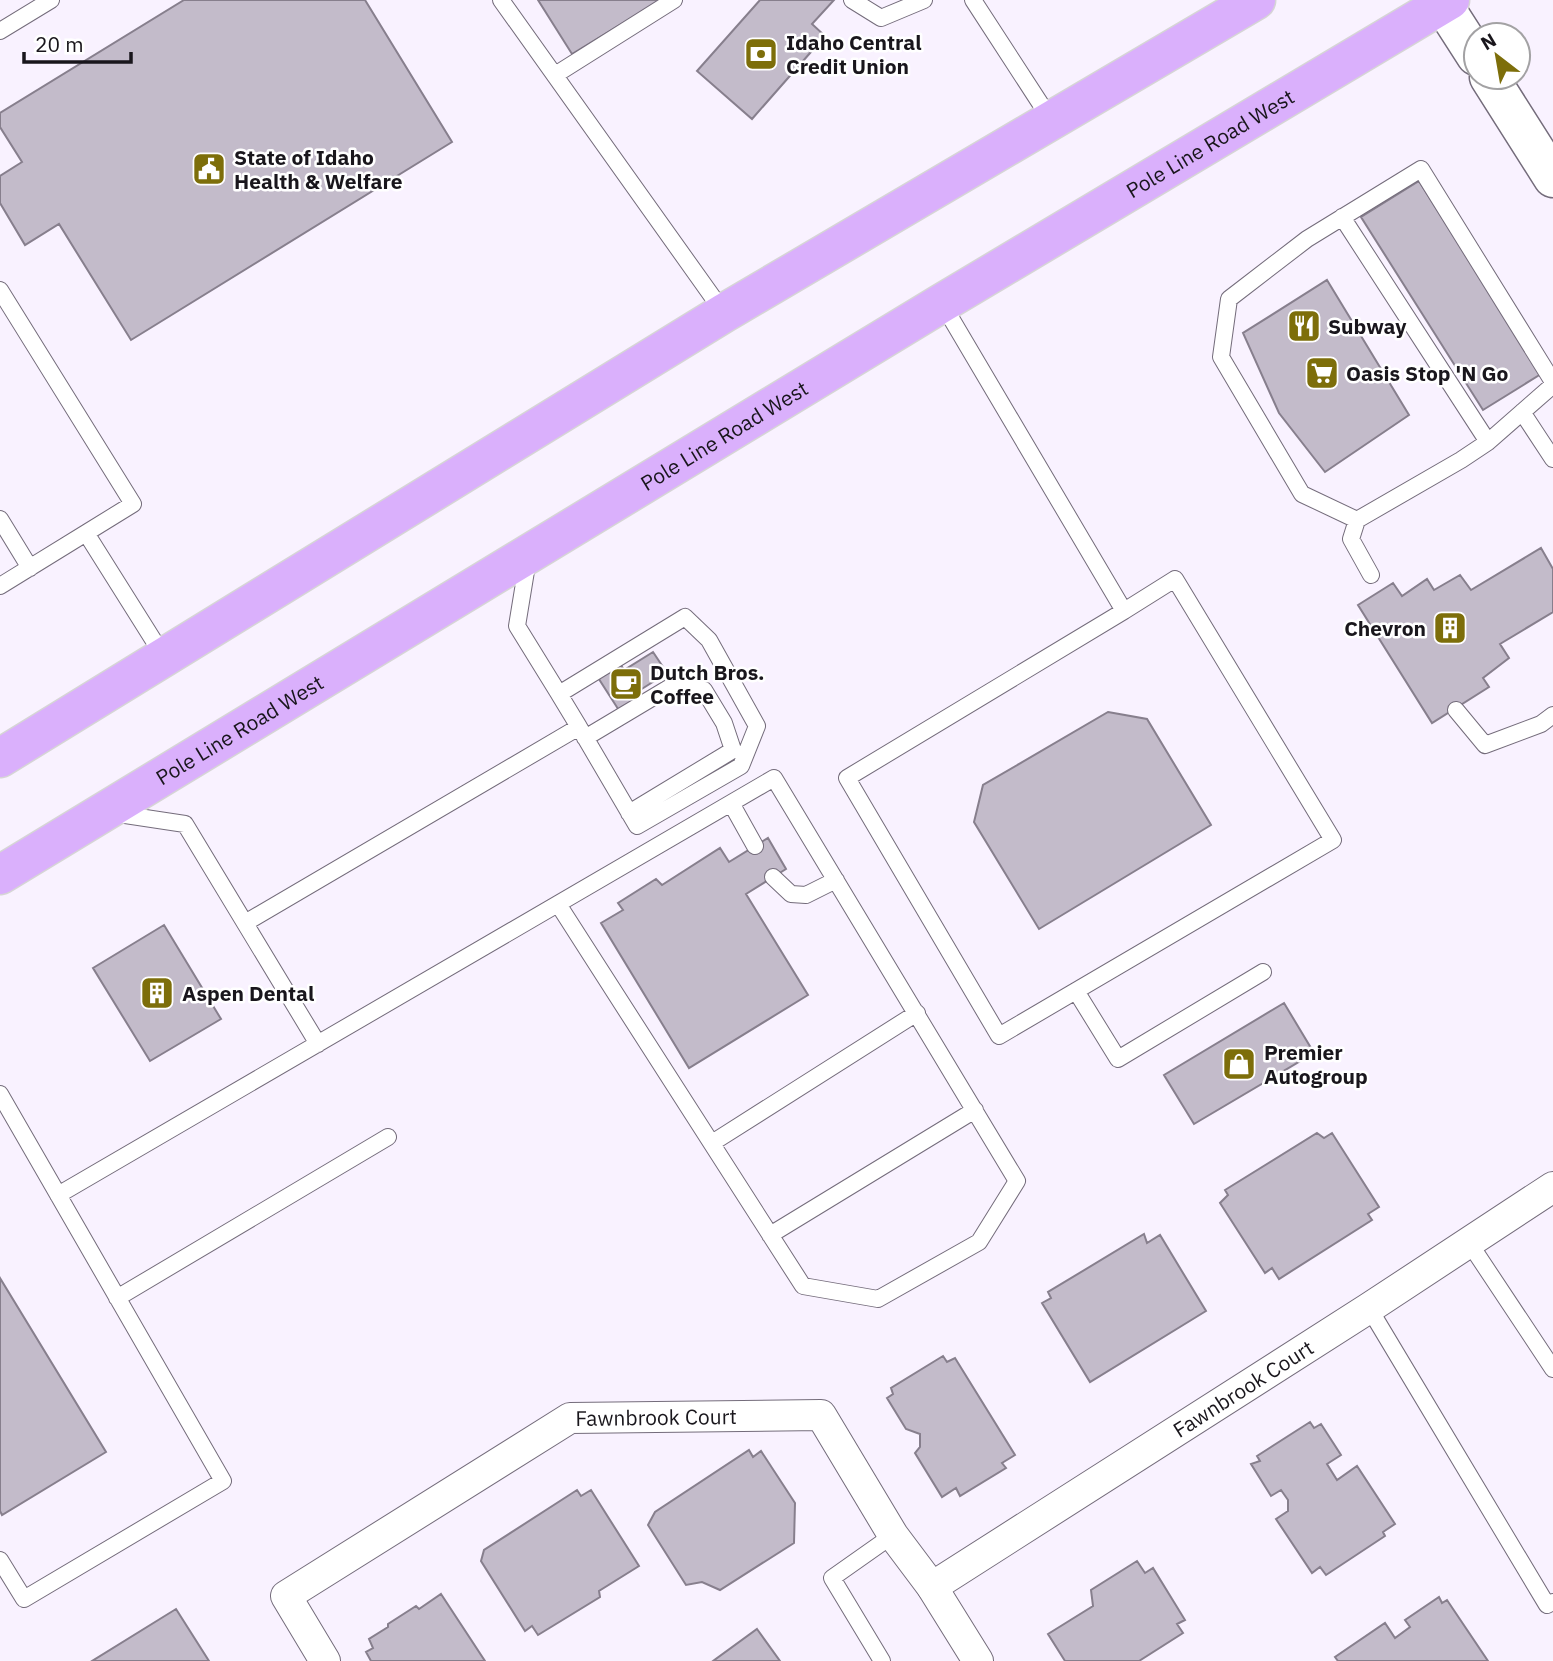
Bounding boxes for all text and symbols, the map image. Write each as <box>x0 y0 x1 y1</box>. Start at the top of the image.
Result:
scale bar <box>24 21 131 65</box>
north arrow <box>1462 21 1532 91</box>
place label: Idaho Central Credit Union <box>786 28 922 80</box>
text: N <box>1476 28 1500 55</box>
text: 20 m <box>35 30 84 58</box>
bank icon: Idaho Central Credit Union <box>742 35 780 73</box>
street label: Pole Line Road West <box>1121 82 1299 204</box>
place label: State of Idaho Health & Welfare <box>234 143 403 195</box>
public building icon: State of Idaho Health & Welfare <box>190 150 228 188</box>
restaurant icon: Subway <box>1285 307 1323 345</box>
place label: Subway <box>1328 312 1407 340</box>
supermarket icon: Oasis Stop 'N Go <box>1303 354 1341 392</box>
place label: Oasis Stop 'N Go <box>1346 359 1508 387</box>
street label: Pole Line Road West <box>635 374 813 497</box>
building icon: Chevron <box>1431 609 1469 647</box>
place label: Chevron <box>1344 614 1426 642</box>
place label: Dutch Bros. Coffee <box>650 658 765 710</box>
cafe icon: Dutch Bros. Coffee <box>607 665 645 703</box>
street label: Pole Line Road West <box>150 668 328 791</box>
building icon: Aspen Dental <box>138 974 176 1012</box>
place label: Aspen Dental <box>182 979 314 1007</box>
place label: Premier Autogroup <box>1264 1038 1368 1090</box>
shop icon: Premier Autogroup <box>1220 1045 1258 1083</box>
street label: Fawnbrook Court <box>1167 1333 1319 1444</box>
street label: Fawnbrook Court <box>575 1402 737 1432</box>

